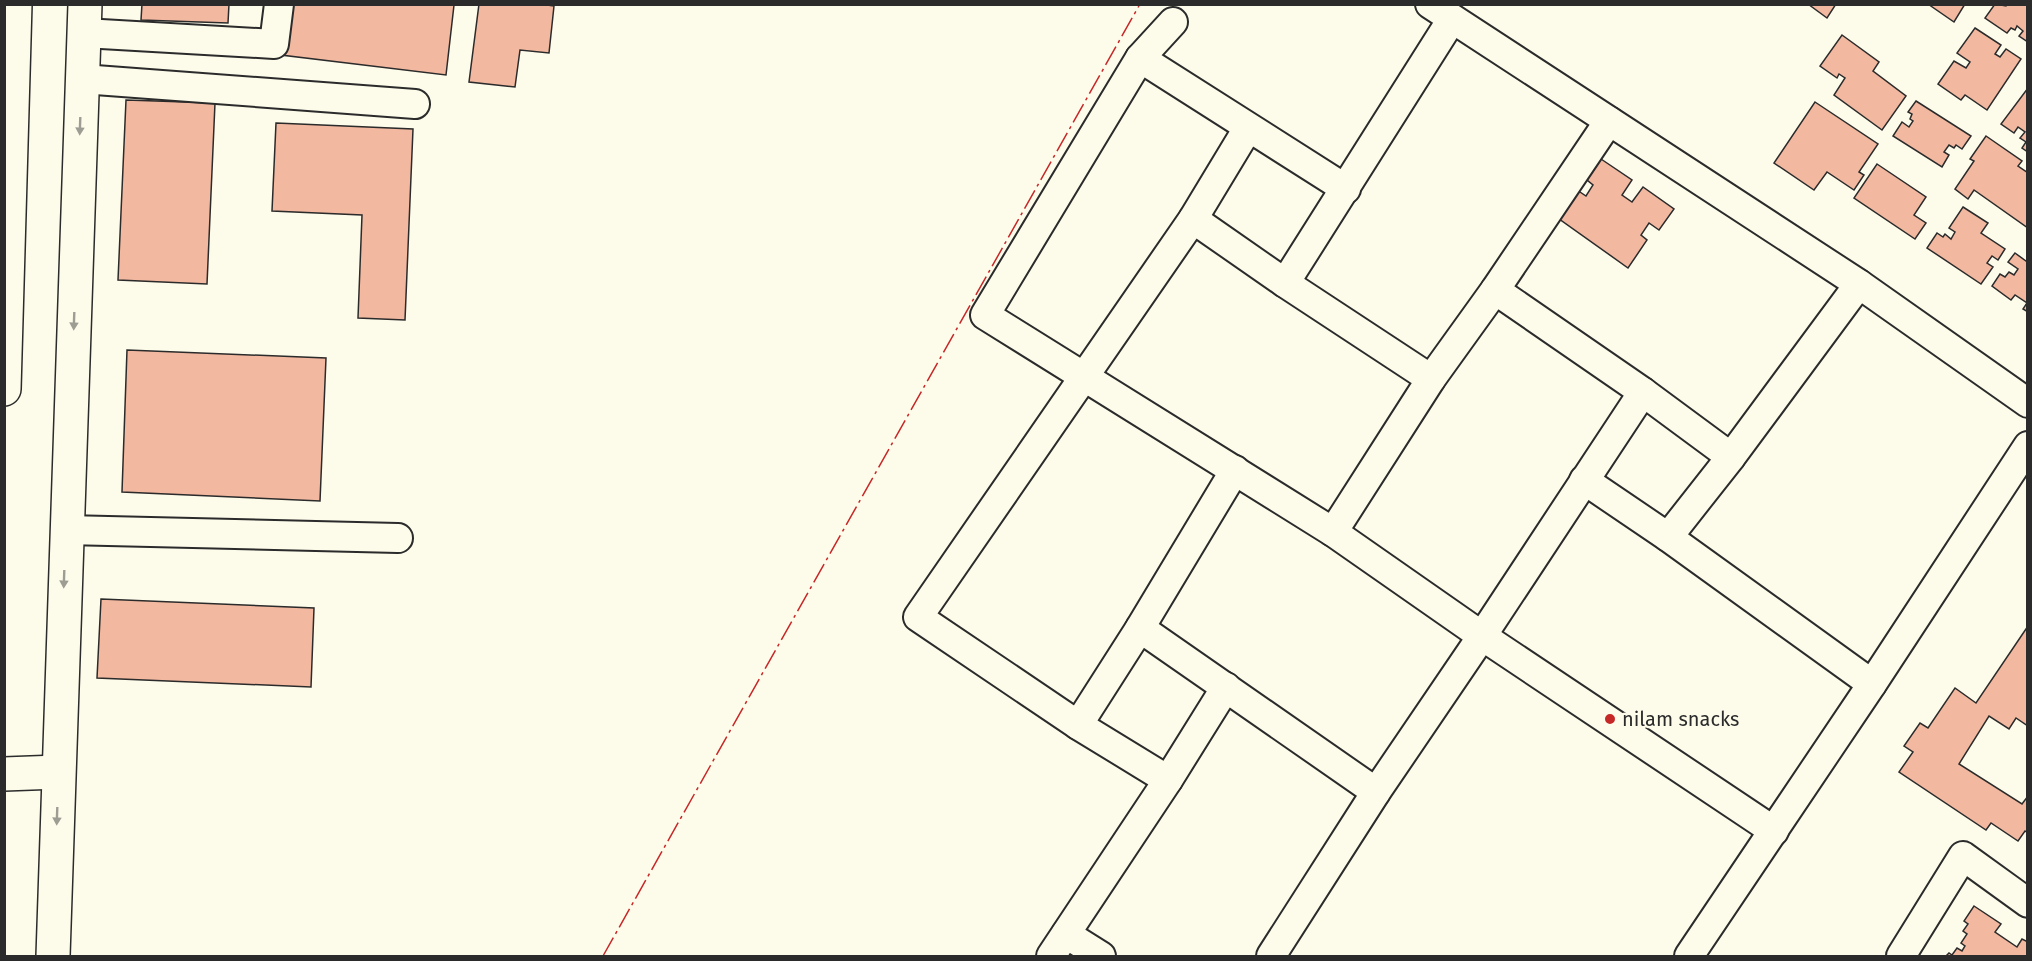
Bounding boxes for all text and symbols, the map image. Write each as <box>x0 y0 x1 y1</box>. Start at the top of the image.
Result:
one-way arrow <box>76 116 85 135</box>
one-way arrow <box>69 311 78 330</box>
one-way arrow <box>60 569 69 588</box>
place label: nilam snacks <box>1622 707 1739 731</box>
marker: nilam snacks <box>1603 712 1617 726</box>
one-way arrow <box>52 806 61 825</box>

